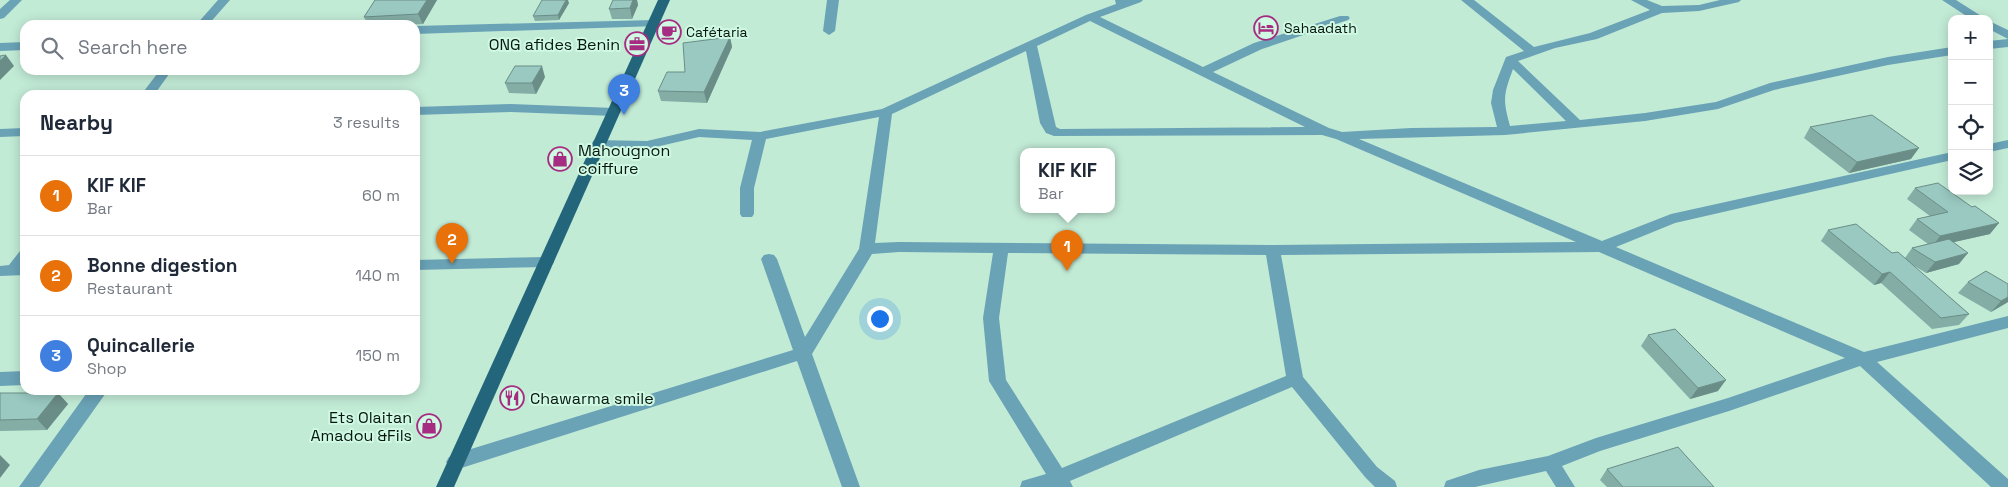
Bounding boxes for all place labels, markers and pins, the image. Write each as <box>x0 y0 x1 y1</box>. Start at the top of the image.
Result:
hotel icon: Sahaadath <box>1253 15 1279 41</box>
cafe icon: Cafétaria <box>656 19 682 45</box>
place label: Sahaadath <box>1284 19 1357 37</box>
place label: Cafétaria <box>686 23 748 41</box>
office icon: ONG afides Benin <box>624 31 650 57</box>
place label: ONG afides Benin <box>489 34 620 55</box>
pin: 3 <box>608 74 640 115</box>
place label: Mahougnon coiffure <box>578 140 670 179</box>
shop icon: Mahougnon coiffure <box>547 146 573 172</box>
pin: 2 <box>436 223 468 264</box>
pin: 1 <box>1051 230 1083 271</box>
restaurant icon: Chawarma smile <box>499 385 525 411</box>
place label: Chawarma smile <box>530 388 654 409</box>
place label: Ets Olaitan Amadou &Fils <box>311 407 412 446</box>
shop icon: Ets Olaitan Amadou &Fils <box>416 413 442 439</box>

